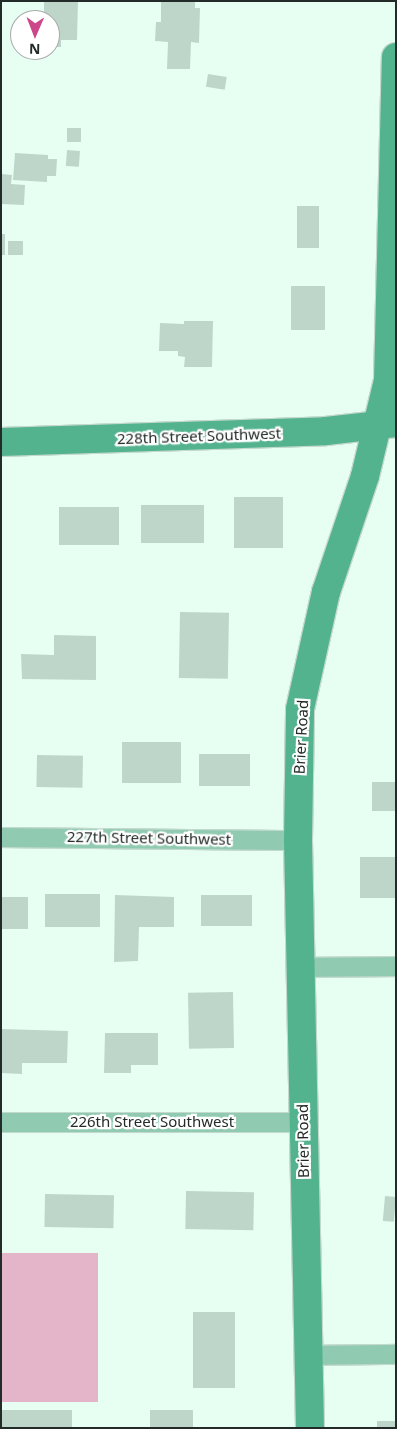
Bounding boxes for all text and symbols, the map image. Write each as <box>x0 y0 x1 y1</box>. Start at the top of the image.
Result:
north arrow <box>10 10 60 60</box>
text: N <box>29 40 41 59</box>
street label: 228th Street Southwest <box>117 424 281 448</box>
street label: Brier Road <box>290 699 312 775</box>
street label: 227th Street Southwest <box>67 828 231 848</box>
street label: Brier Road <box>293 1104 313 1178</box>
street label: 226th Street Southwest <box>70 1113 234 1131</box>

